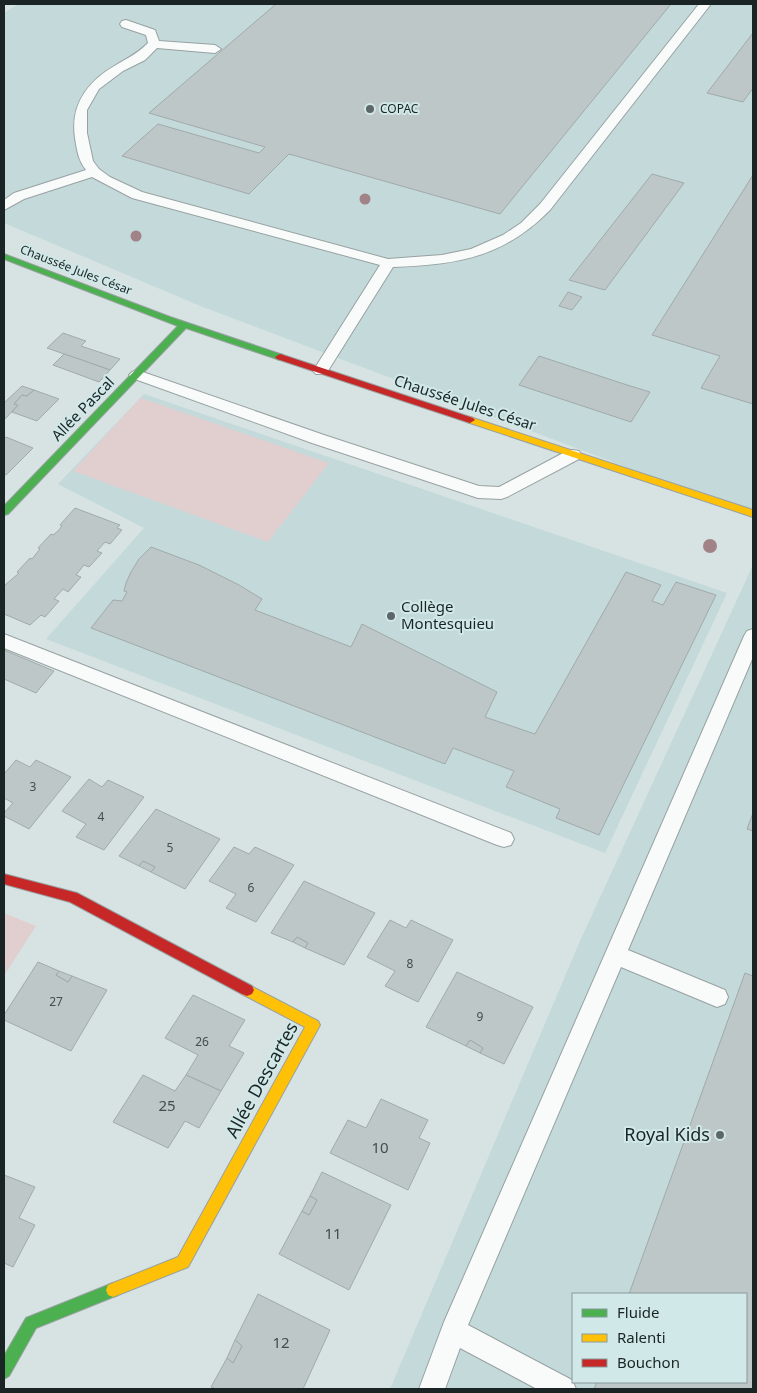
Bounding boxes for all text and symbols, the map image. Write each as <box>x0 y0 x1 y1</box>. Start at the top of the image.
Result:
place label: COPAC <box>380 100 419 117</box>
marker: COPAC <box>364 103 376 115</box>
street label: Chaussée Jules César <box>18 240 135 299</box>
street label: Chaussée Jules César <box>392 370 539 434</box>
street label: Allée Pascal <box>46 372 118 445</box>
place label: Collège Montesquieu <box>401 596 494 633</box>
marker: Collège Montesquieu <box>385 610 397 622</box>
house number: 3 <box>30 778 37 795</box>
house number: 4 <box>98 808 105 825</box>
house number: 5 <box>167 839 174 856</box>
house number: 6 <box>248 879 255 896</box>
house number: 8 <box>407 955 414 972</box>
house number: 27 <box>49 993 63 1010</box>
house number: 9 <box>477 1008 484 1025</box>
street label: Allée Descartes <box>219 1017 303 1142</box>
house number: 26 <box>195 1033 209 1050</box>
house number: 25 <box>158 1095 176 1115</box>
place label: Royal Kids <box>624 1122 710 1146</box>
marker: Royal Kids <box>714 1129 726 1141</box>
house number: 10 <box>371 1137 389 1157</box>
house number: 11 <box>324 1223 342 1243</box>
legend <box>572 1293 747 1383</box>
text: Fluide <box>617 1302 659 1322</box>
text: Ralenti <box>617 1327 666 1347</box>
house number: 12 <box>272 1332 290 1352</box>
text: Bouchon <box>617 1352 680 1372</box>

